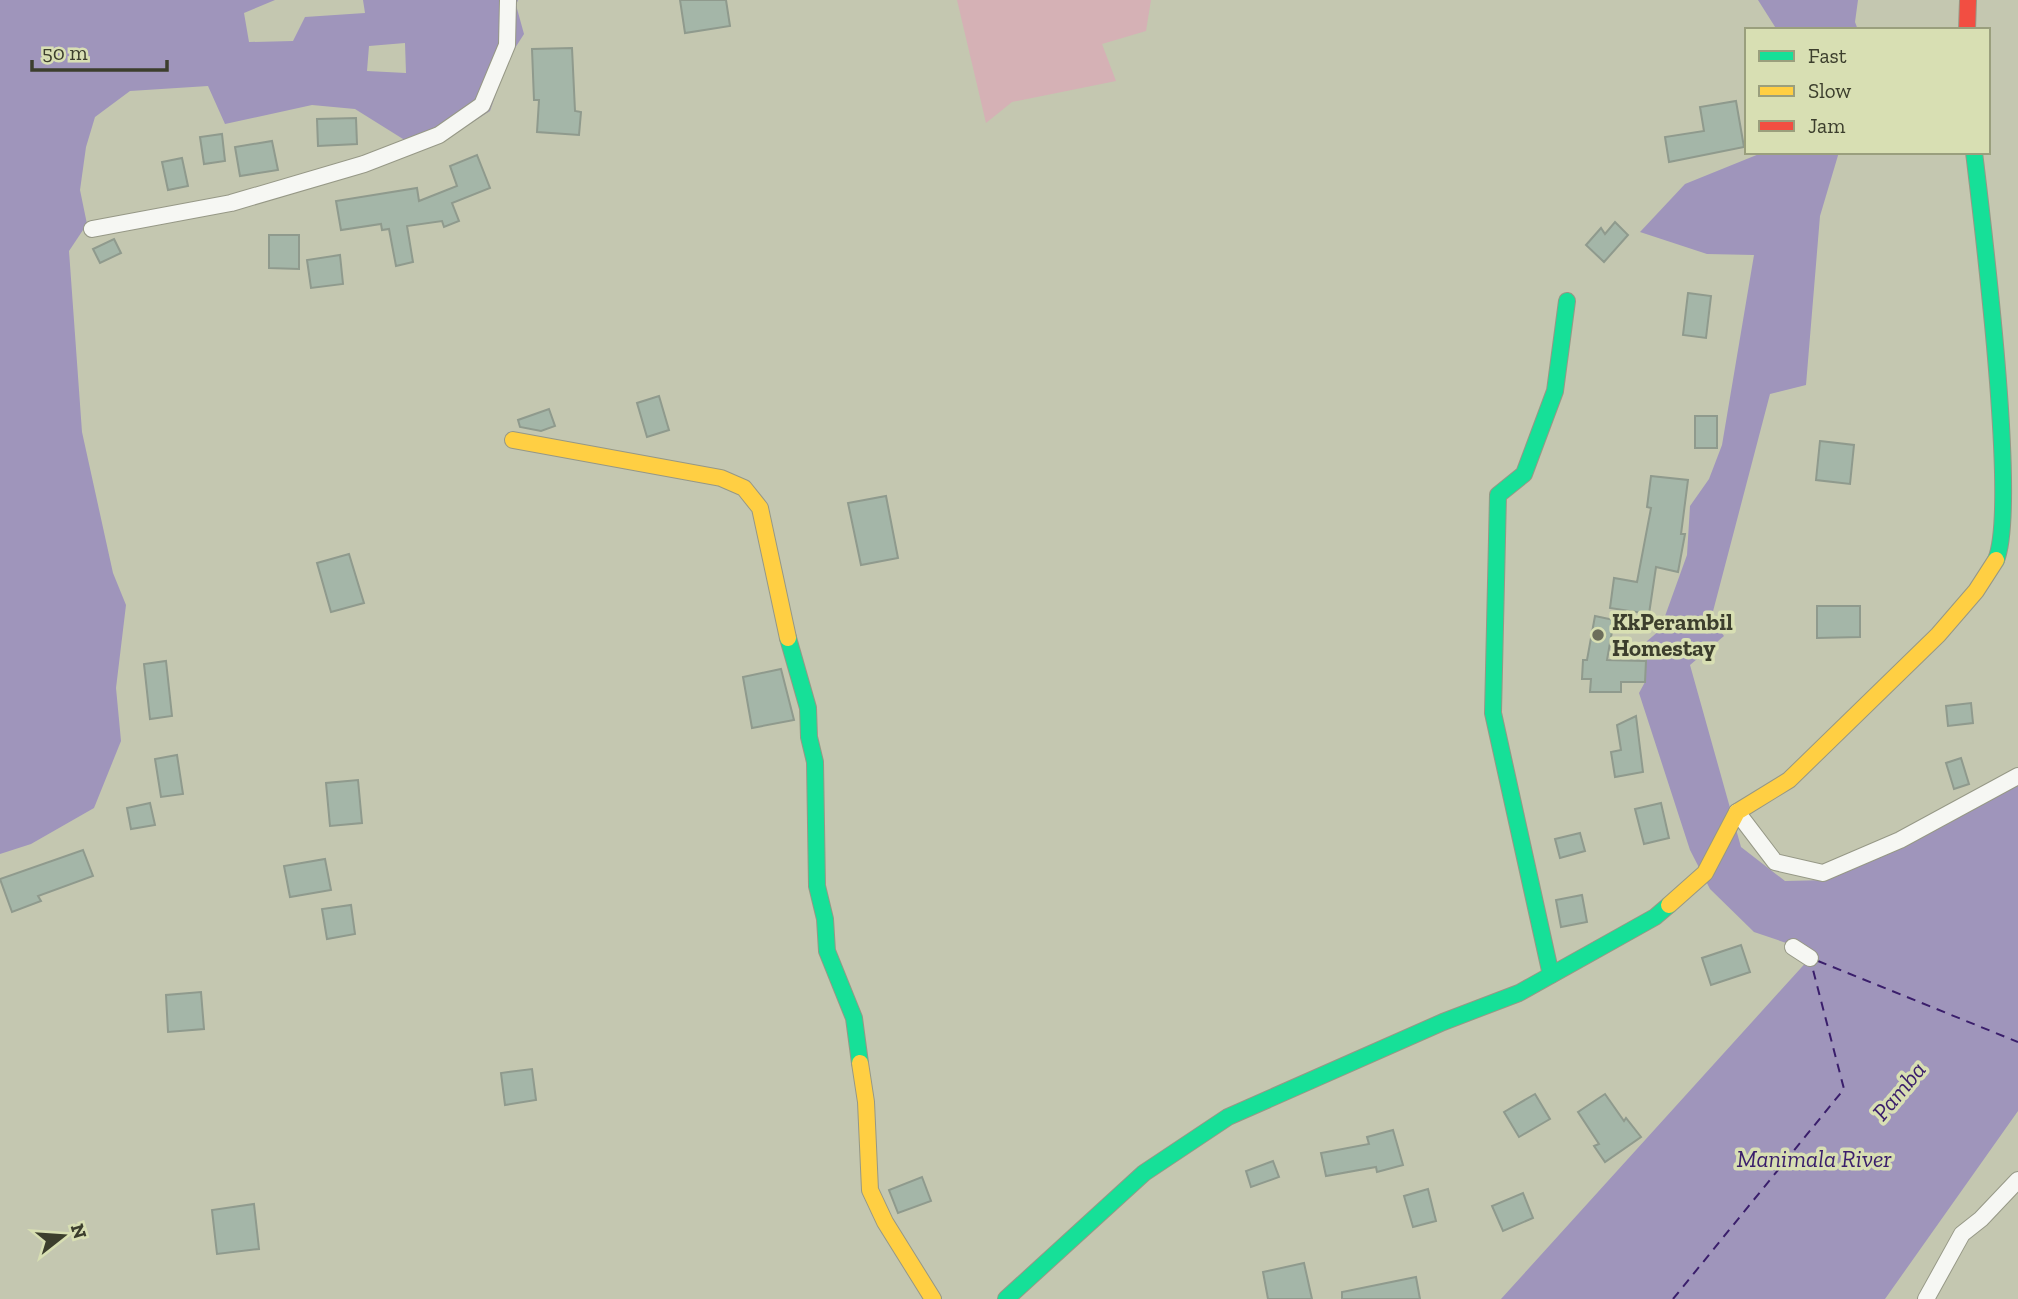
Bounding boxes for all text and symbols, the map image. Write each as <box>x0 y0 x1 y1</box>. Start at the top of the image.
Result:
scale bar <box>32 28 166 72</box>
legend <box>1745 28 1990 154</box>
text: 50 m <box>42 40 88 65</box>
text: Fast <box>1808 43 1847 68</box>
text: Slow <box>1808 78 1851 103</box>
text: Jam <box>1808 113 1845 138</box>
place label: KkPerambil Homestay <box>1612 608 1733 662</box>
marker: KkPerambil Homestay <box>1590 627 1606 643</box>
water label: Pamba <box>1866 1055 1932 1126</box>
water label: Manimala River <box>1736 1144 1892 1173</box>
north arrow <box>28 1201 98 1271</box>
text: N <box>66 1221 92 1241</box>

